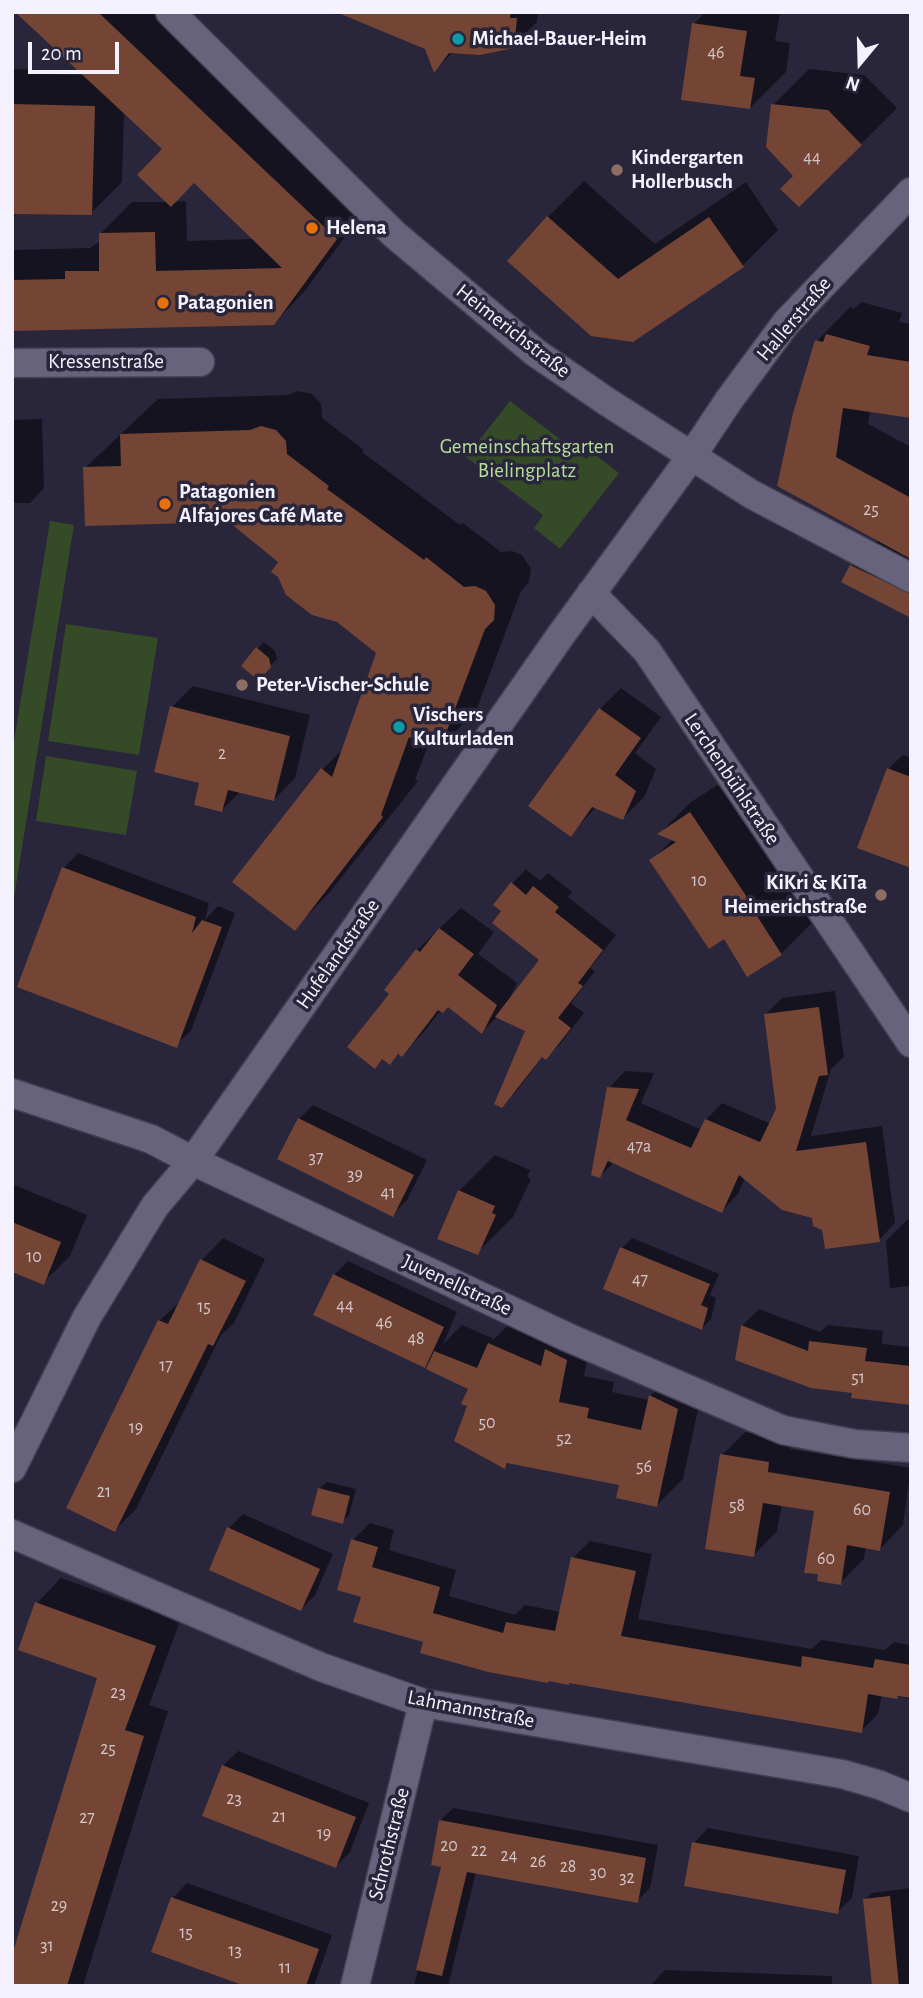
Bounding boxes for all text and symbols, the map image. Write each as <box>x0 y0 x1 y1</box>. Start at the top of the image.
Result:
place label: Michael-Bauer-Heim <box>472 26 647 52</box>
scale bar <box>32 28 122 72</box>
north arrow <box>825 28 895 98</box>
marker: Michael-Bauer-Heim <box>450 31 466 47</box>
house number: 46 <box>707 42 725 64</box>
text: 20 m <box>41 43 82 64</box>
text: N <box>844 72 862 94</box>
place label: Kindergarten Hollerbusch <box>631 145 744 195</box>
house number: 44 <box>803 147 821 169</box>
marker: Kindergarten Hollerbusch <box>609 162 625 178</box>
place label: Helena <box>326 215 387 241</box>
marker: Helena <box>304 220 320 236</box>
street label: Hallerstraße <box>751 272 837 366</box>
street label: Heimerichstraße <box>451 279 575 383</box>
place label: Patagonien <box>177 290 274 316</box>
marker: Patagonien <box>155 295 171 311</box>
street label: Kressenstraße <box>48 349 164 375</box>
park label: Gemeinschaftsgarten Bielingplatz <box>440 434 614 484</box>
place label: Patagonien Alfajores Café Mate <box>179 479 343 529</box>
marker: Patagonien Alfajores Café Mate <box>157 496 173 512</box>
house number: 25 <box>863 499 879 521</box>
place label: Peter-Vischer-Schule <box>256 672 429 698</box>
marker: Peter-Vischer-Schule <box>234 677 250 693</box>
place label: Vischers Kulturladen <box>413 702 514 752</box>
street label: Lerchenbühlstraße <box>678 708 786 850</box>
marker: Vischers Kulturladen <box>391 719 407 735</box>
house number: 2 <box>218 743 226 765</box>
house number: 10 <box>691 870 707 892</box>
place label: KiKri & KiTa Heimerichstraße <box>724 870 867 920</box>
marker: KiKri & KiTa Heimerichstraße <box>873 887 889 903</box>
street label: Hufelandstraße <box>291 894 385 1014</box>
house number: 47a <box>627 1136 651 1158</box>
house number: 37 <box>309 1147 323 1169</box>
house number: 39 <box>347 1164 363 1186</box>
house number: 41 <box>381 1182 395 1204</box>
house number: 10 <box>26 1246 42 1268</box>
street label: Juvenellstraße <box>398 1249 516 1321</box>
house number: 47 <box>632 1269 648 1291</box>
house number: 44 <box>336 1295 354 1317</box>
house number: 15 <box>197 1296 211 1318</box>
house number: 46 <box>375 1312 393 1334</box>
house number: 48 <box>407 1328 425 1350</box>
house number: 17 <box>159 1355 173 1377</box>
house number: 51 <box>851 1367 865 1389</box>
house number: 50 <box>478 1412 496 1434</box>
house number: 19 <box>129 1417 143 1439</box>
house number: 52 <box>556 1428 572 1450</box>
house number: 56 <box>636 1456 652 1478</box>
house number: 21 <box>97 1481 111 1503</box>
house number: 58 <box>729 1495 745 1517</box>
house number: 60 <box>853 1499 871 1521</box>
house number: 60 <box>817 1548 835 1570</box>
house number: 23 <box>110 1682 126 1704</box>
street label: Lahmannstraße <box>405 1684 537 1734</box>
house number: 25 <box>100 1738 116 1760</box>
street label: Schrothstraße <box>363 1785 415 1903</box>
house number: 23 <box>226 1788 242 1810</box>
house number: 21 <box>272 1806 286 1828</box>
house number: 27 <box>79 1807 95 1829</box>
house number: 19 <box>317 1823 331 1845</box>
house number: 20 <box>440 1835 458 1857</box>
house number: 22 <box>471 1840 487 1862</box>
house number: 24 <box>501 1845 517 1867</box>
house number: 26 <box>530 1851 546 1873</box>
house number: 28 <box>560 1856 576 1878</box>
house number: 30 <box>590 1862 606 1884</box>
house number: 32 <box>619 1867 635 1889</box>
house number: 29 <box>51 1895 67 1917</box>
house number: 15 <box>179 1922 193 1944</box>
house number: 31 <box>40 1935 54 1957</box>
house number: 13 <box>228 1940 242 1962</box>
house number: 11 <box>279 1957 291 1979</box>

